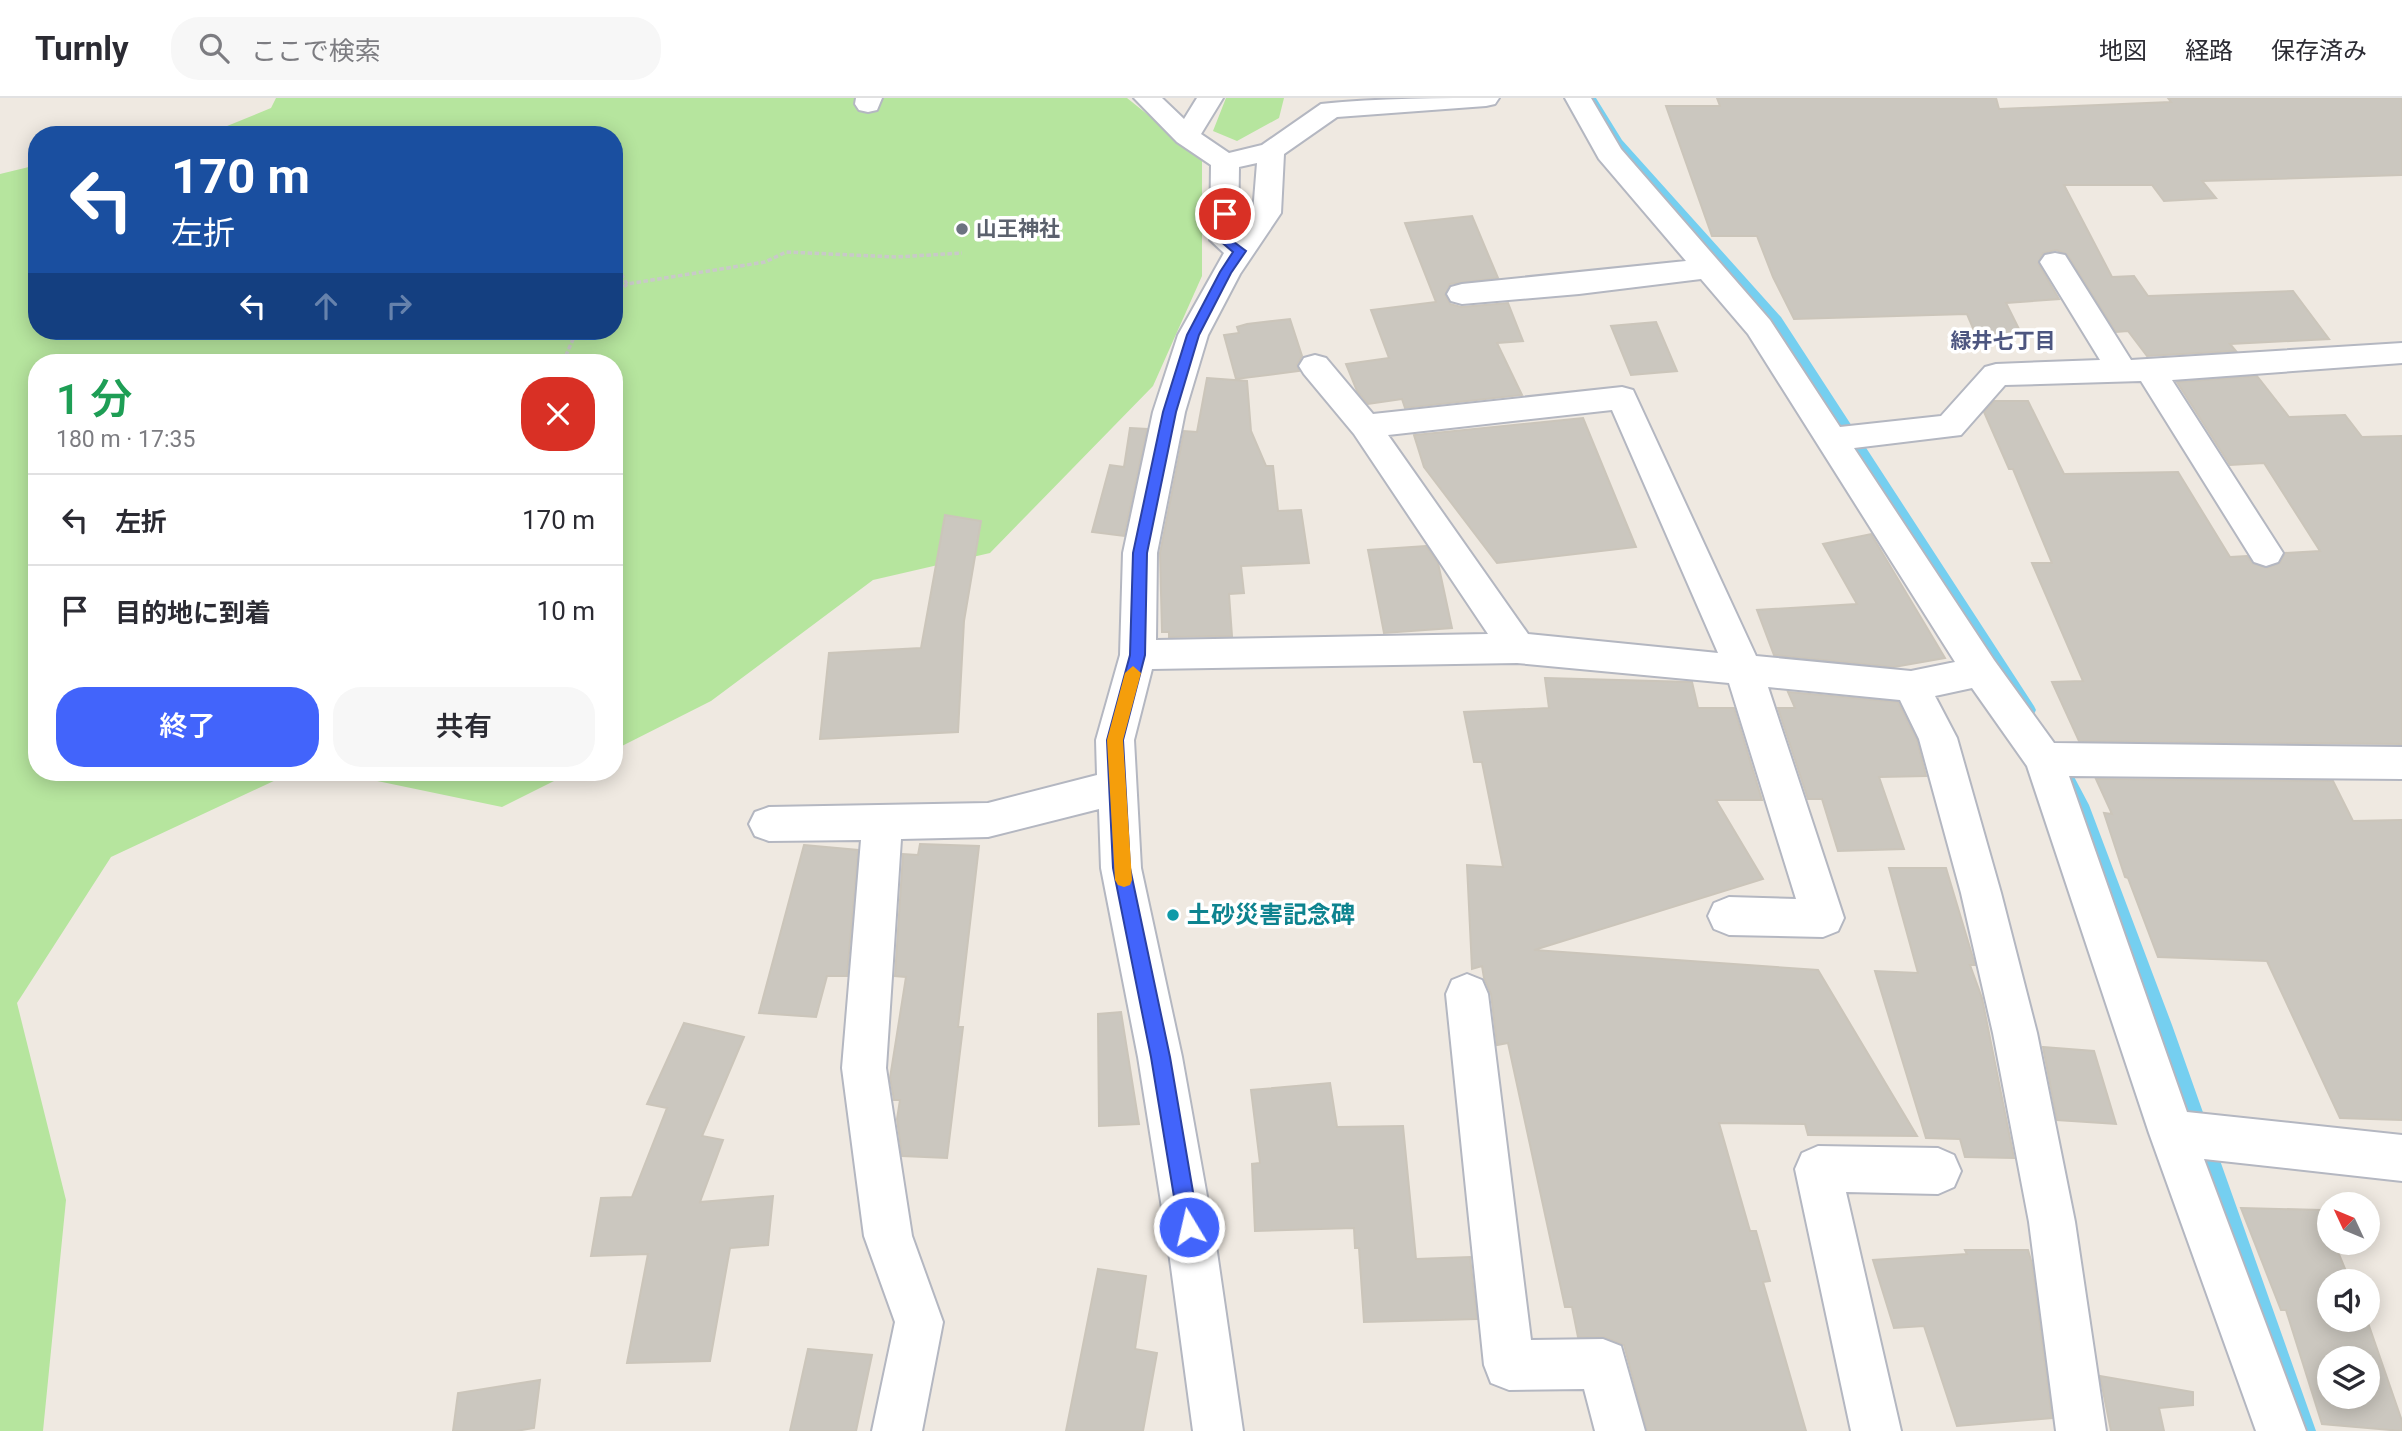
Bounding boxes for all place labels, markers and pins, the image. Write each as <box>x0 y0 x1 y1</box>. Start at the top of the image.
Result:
pin <box>1195 184 1255 244</box>
place label: 山王神社 <box>976 217 1060 241</box>
marker: 山王神社 <box>954 221 970 237</box>
place label: 土砂災害記念碑 <box>1187 901 1355 929</box>
marker: 土砂災害記念碑 <box>1165 907 1181 923</box>

